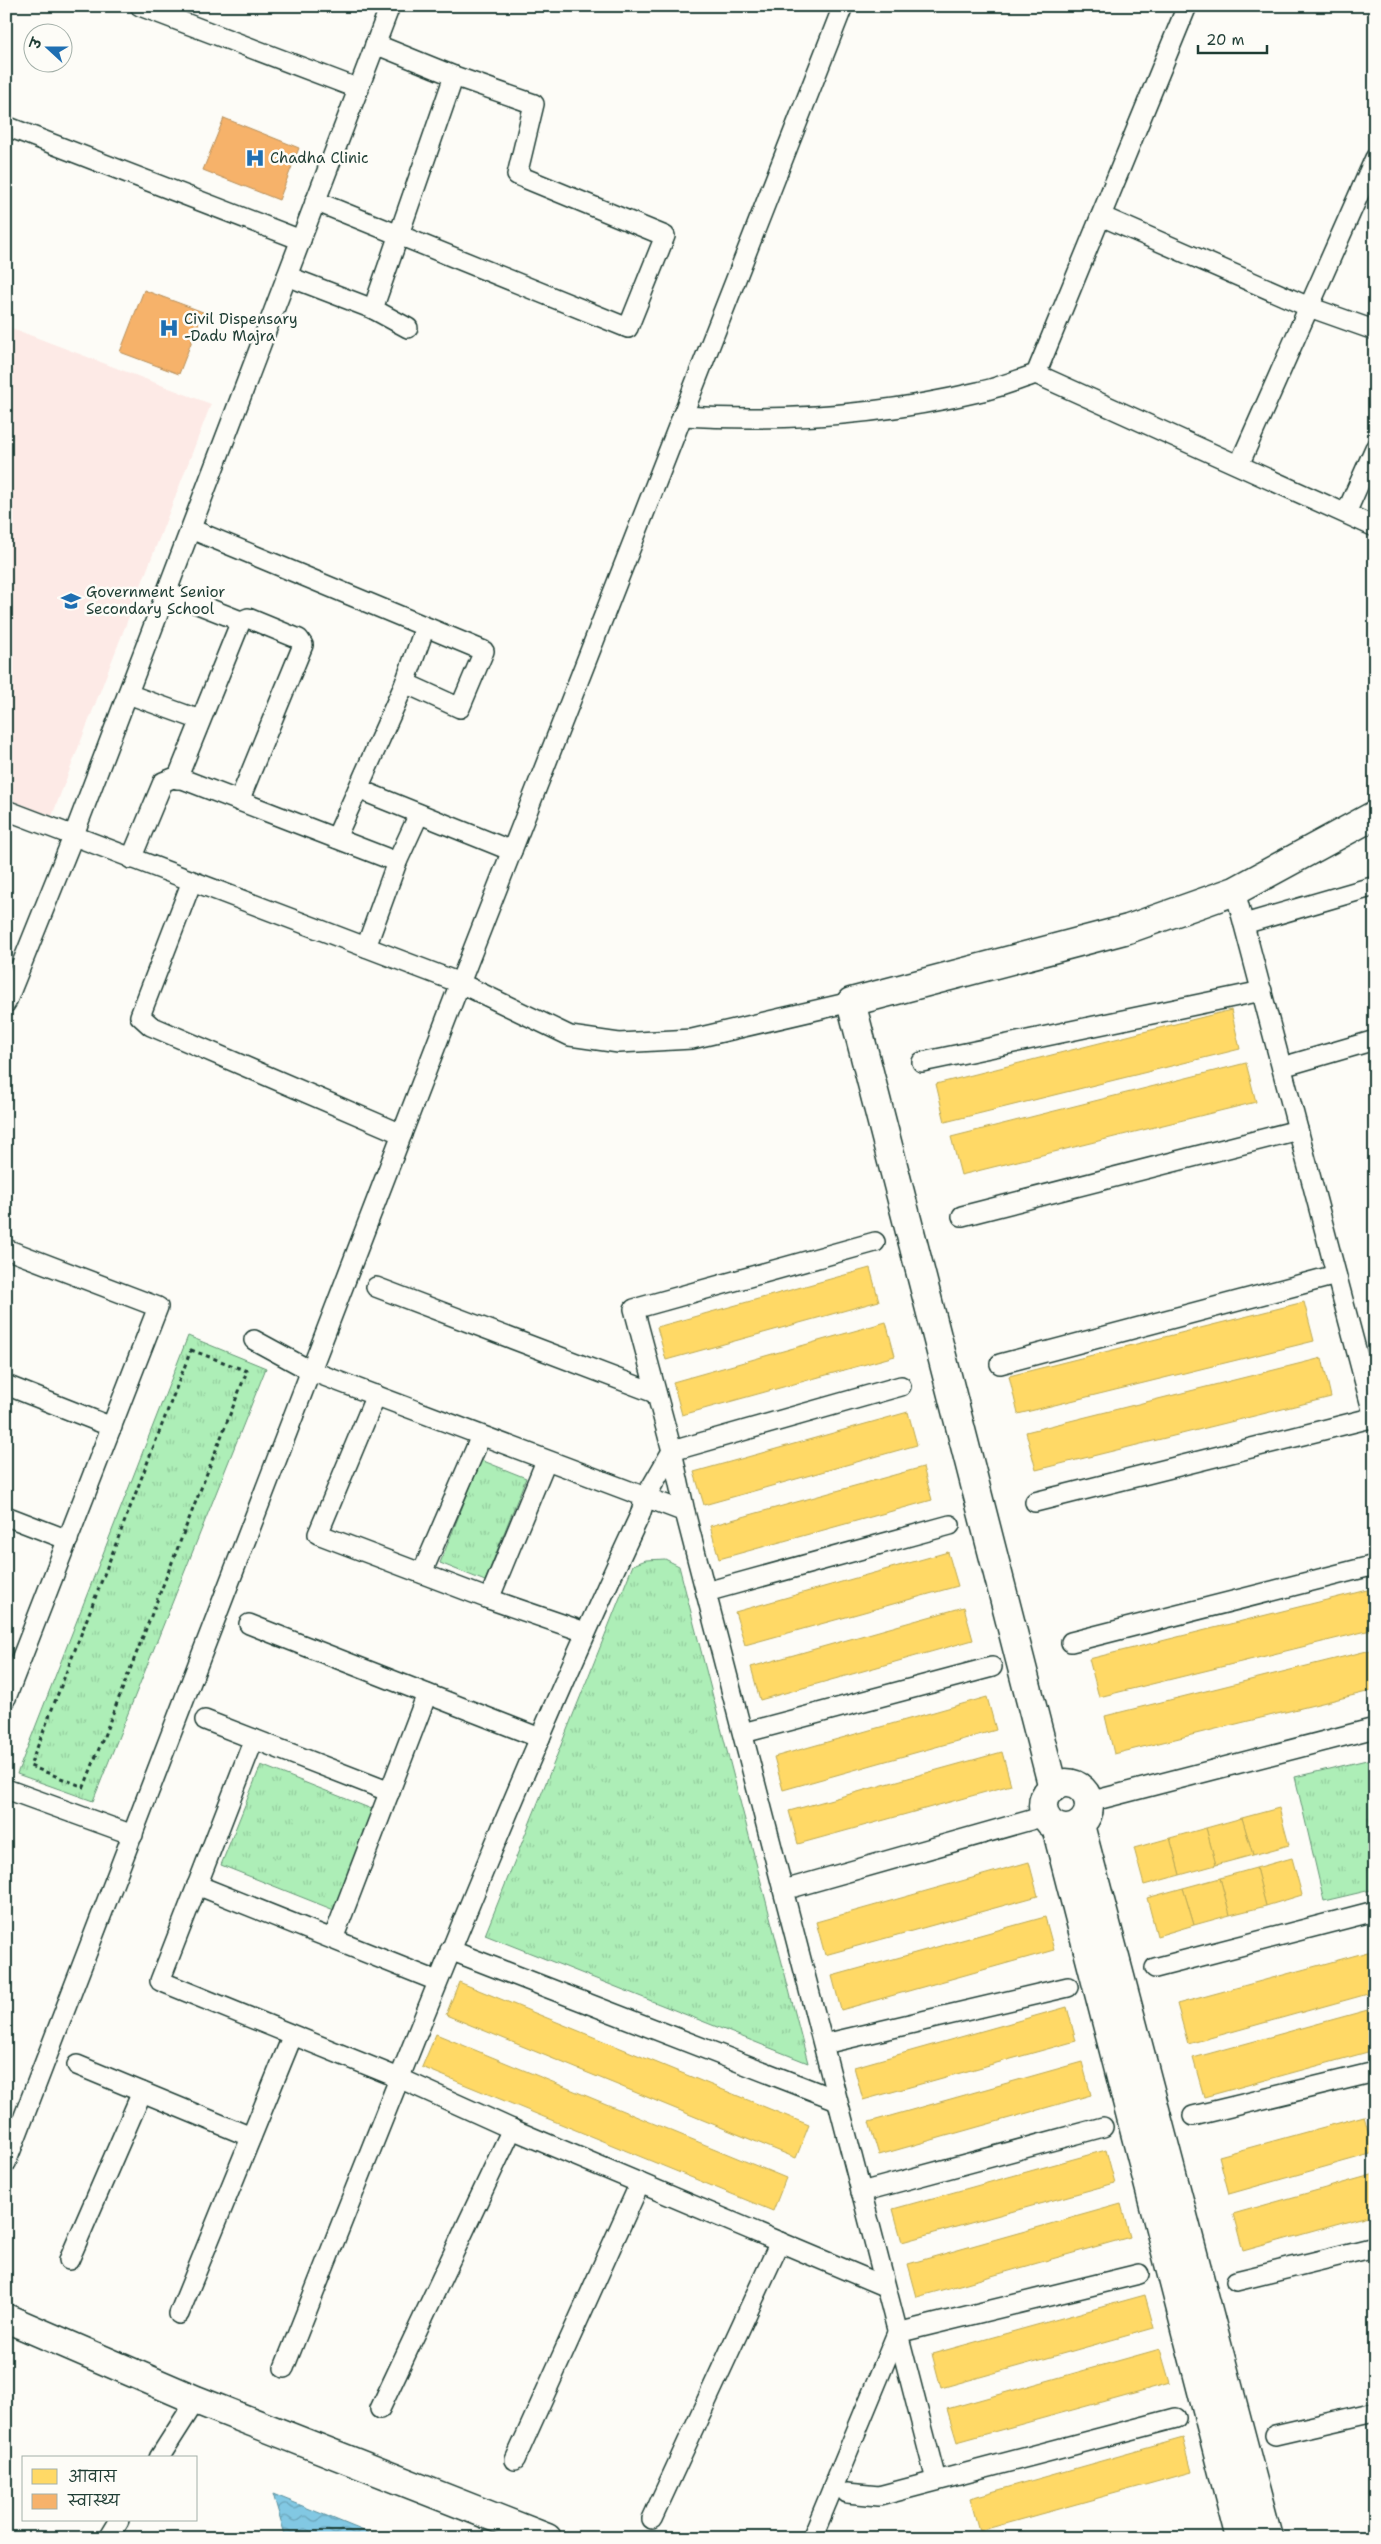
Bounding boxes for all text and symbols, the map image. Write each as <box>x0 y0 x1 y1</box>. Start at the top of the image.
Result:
north arrow <box>22 22 72 72</box>
scale bar <box>1198 22 1267 54</box>
text: 20 m <box>1206 30 1245 50</box>
text: उ <box>25 34 47 53</box>
hospital icon: Chadha Clinic <box>244 147 266 169</box>
place label: Chadha Clinic <box>270 148 369 168</box>
place label: Civil Dispensary -Dadu Majra <box>184 309 298 346</box>
hospital icon: Civil Dispensary -Dadu Majra <box>158 317 180 339</box>
place label: Government Senior Secondary School <box>86 582 225 619</box>
school or university icon: Government Senior Secondary School <box>60 590 82 612</box>
legend <box>22 2456 198 2522</box>
text: आवास <box>68 2467 117 2487</box>
text: स्वास्थ्य <box>67 2491 120 2511</box>

